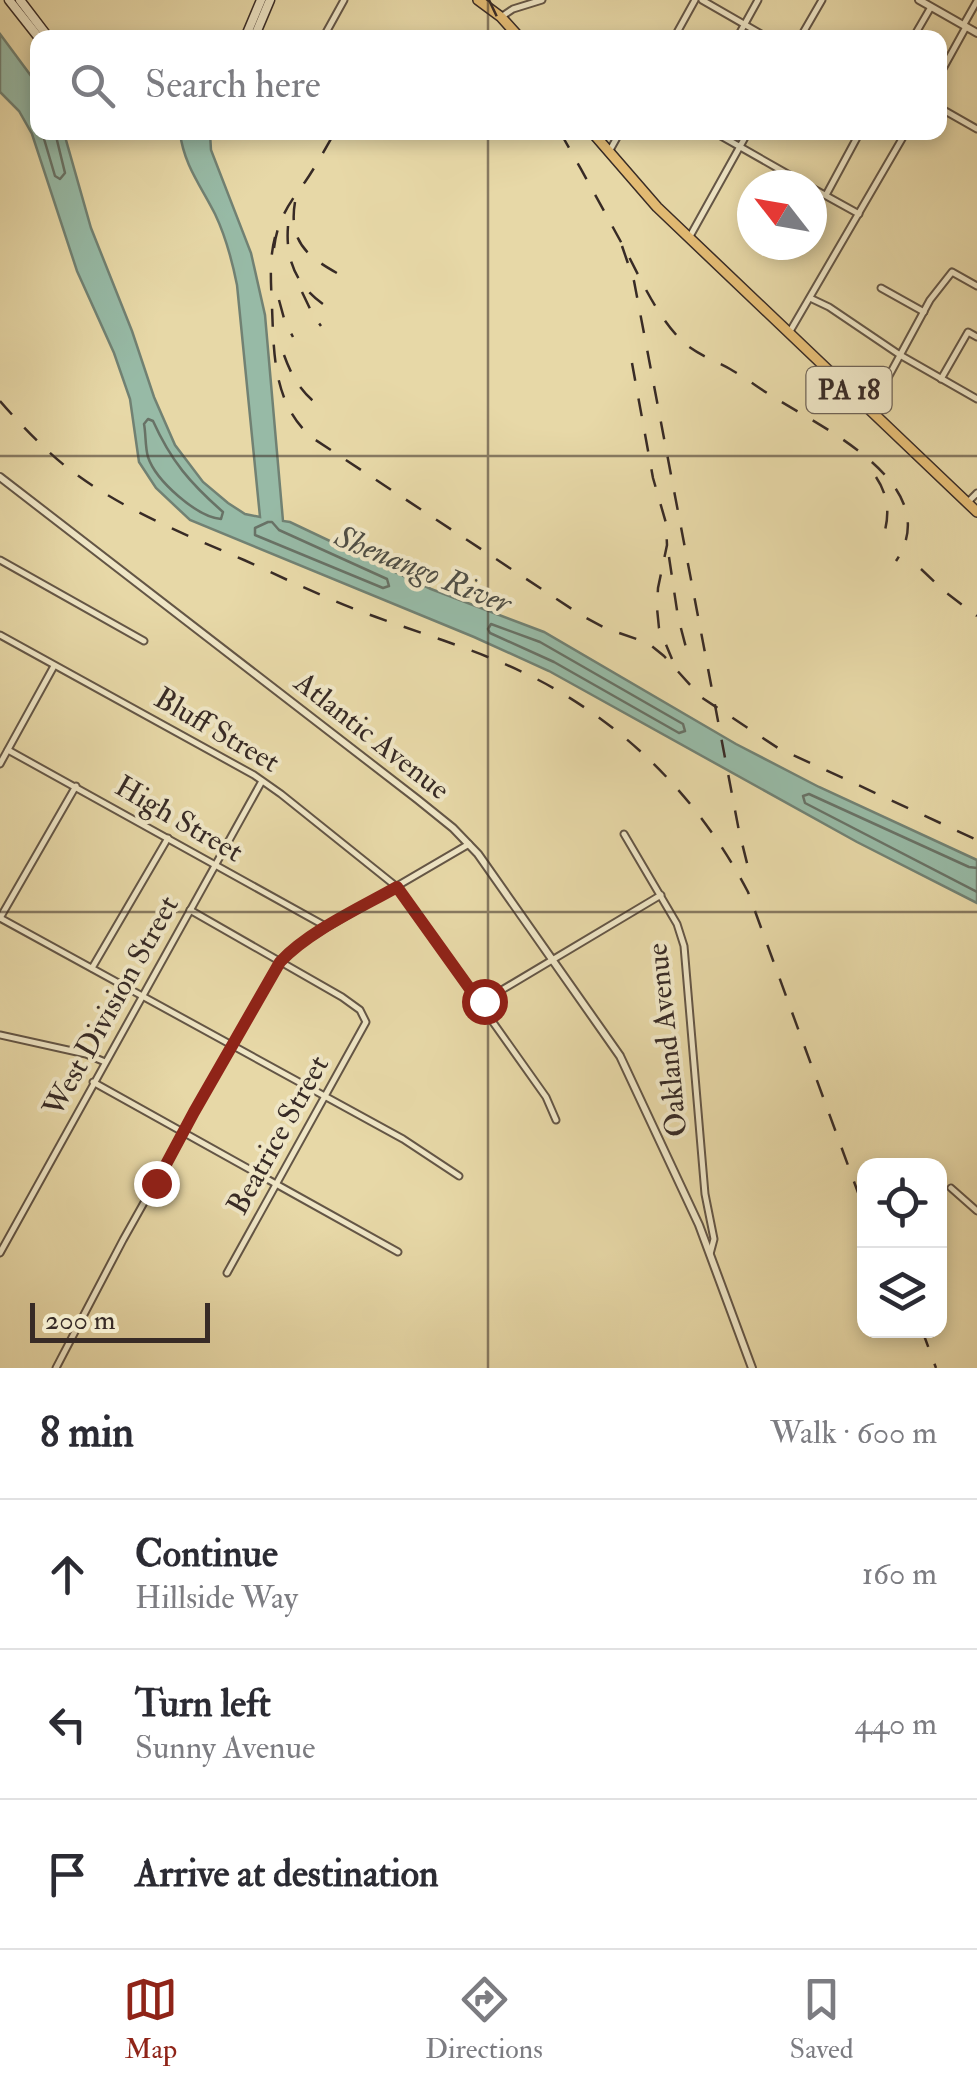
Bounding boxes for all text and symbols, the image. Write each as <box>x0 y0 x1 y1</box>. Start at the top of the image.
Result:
search box <box>30 30 947 140</box>
icon: search <box>65 58 120 113</box>
text: Search here <box>145 61 321 109</box>
north arrow <box>737 170 827 260</box>
road number: PA 18 <box>806 367 892 413</box>
water label: Shenango River <box>328 516 519 624</box>
street label: Atlantic Avenue <box>286 663 457 808</box>
street label: Bluff Street <box>148 679 286 781</box>
street label: High Street <box>108 768 250 871</box>
street label: West Division Street <box>35 889 187 1124</box>
street label: Oakland Avenue <box>638 941 696 1139</box>
route start <box>462 979 508 1025</box>
street label: Beatrice Street <box>219 1049 337 1221</box>
map controls <box>857 1158 947 1338</box>
button: locate <box>857 1158 947 1248</box>
route end <box>134 1161 180 1207</box>
button: layers <box>857 1248 947 1338</box>
scale bar <box>30 1298 210 1342</box>
text: 200 m <box>45 1303 116 1338</box>
text: 8 min <box>40 1407 134 1459</box>
text: Walk · 600 m <box>770 1413 937 1453</box>
text: Continue <box>135 1530 278 1578</box>
icon: ahead <box>40 1547 95 1602</box>
text: 160 m <box>862 1554 937 1594</box>
text: Hillside Way <box>135 1578 298 1618</box>
text: Turn left <box>135 1680 271 1728</box>
icon: left <box>40 1697 95 1752</box>
text: 440 m <box>855 1704 937 1744</box>
text: Sunny Avenue <box>135 1728 315 1768</box>
icon: arrive <box>40 1847 95 1902</box>
text: Arrive at destination <box>135 1850 439 1898</box>
tab: Map <box>123 1972 178 2067</box>
tab: Directions <box>425 1972 543 2067</box>
tab: Saved <box>790 1972 854 2067</box>

